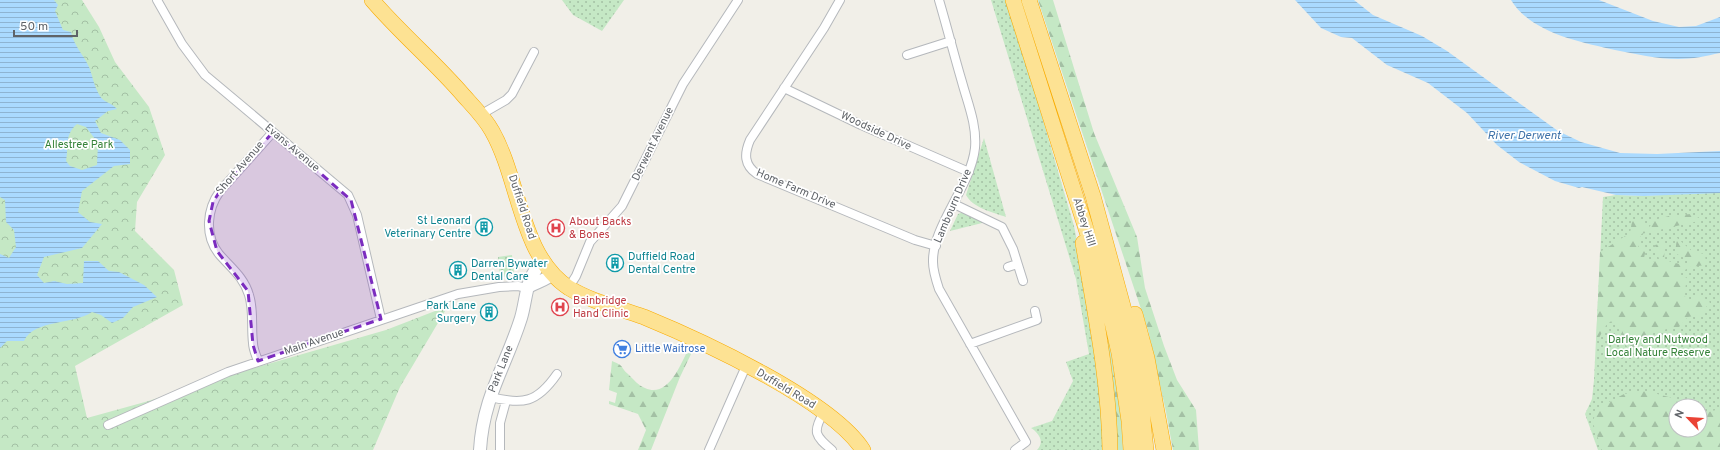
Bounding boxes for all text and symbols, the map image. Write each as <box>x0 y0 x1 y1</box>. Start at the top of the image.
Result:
scale bar <box>14 12 77 38</box>
text: 50 m <box>20 19 48 35</box>
street label: Derwent Avenue <box>629 105 677 183</box>
street label: Woodside Drive <box>838 108 914 154</box>
street label: Evans Avenue <box>262 121 322 175</box>
water label: River Derwent <box>1487 128 1562 144</box>
park label: Allestree Park <box>44 138 114 152</box>
street label: Short Avenue <box>213 138 267 198</box>
street label: Home Farm Drive <box>754 166 838 212</box>
street label: Lambourn Drive <box>931 167 975 245</box>
street label: Duffield Road <box>505 173 539 241</box>
street label: Abbey Hill <box>1070 196 1098 248</box>
place label: St Leonard Veterinary Centre <box>384 214 471 241</box>
place label: About Backs & Bones <box>569 215 631 242</box>
building icon: St Leonard Veterinary Centre <box>474 217 494 237</box>
hospital icon: About Backs & Bones <box>546 218 566 238</box>
place label: Duffield Road Dental Centre <box>628 250 696 277</box>
building icon: Duffield Road Dental Centre <box>605 253 625 273</box>
place label: Darren Bywater Dental Care <box>471 257 548 284</box>
building icon: Darren Bywater Dental Care <box>448 260 468 280</box>
place label: Bainbridge Hand Clinic <box>573 294 629 321</box>
hospital icon: Bainbridge Hand Clinic <box>550 297 570 317</box>
place label: Park Lane Surgery <box>426 299 476 326</box>
building icon: Park Lane Surgery <box>479 302 499 322</box>
street label: Main Avenue <box>282 325 346 359</box>
park label: Darley and Nutwood Local Nature Reserve <box>1606 333 1710 360</box>
supermarket icon: Little Waitrose <box>612 339 632 359</box>
place label: Little Waitrose <box>635 342 705 356</box>
street label: Park Lane <box>485 343 517 395</box>
street label: Duffield Road <box>754 366 818 412</box>
north arrow <box>1668 398 1708 438</box>
text: N <box>1672 408 1688 421</box>

